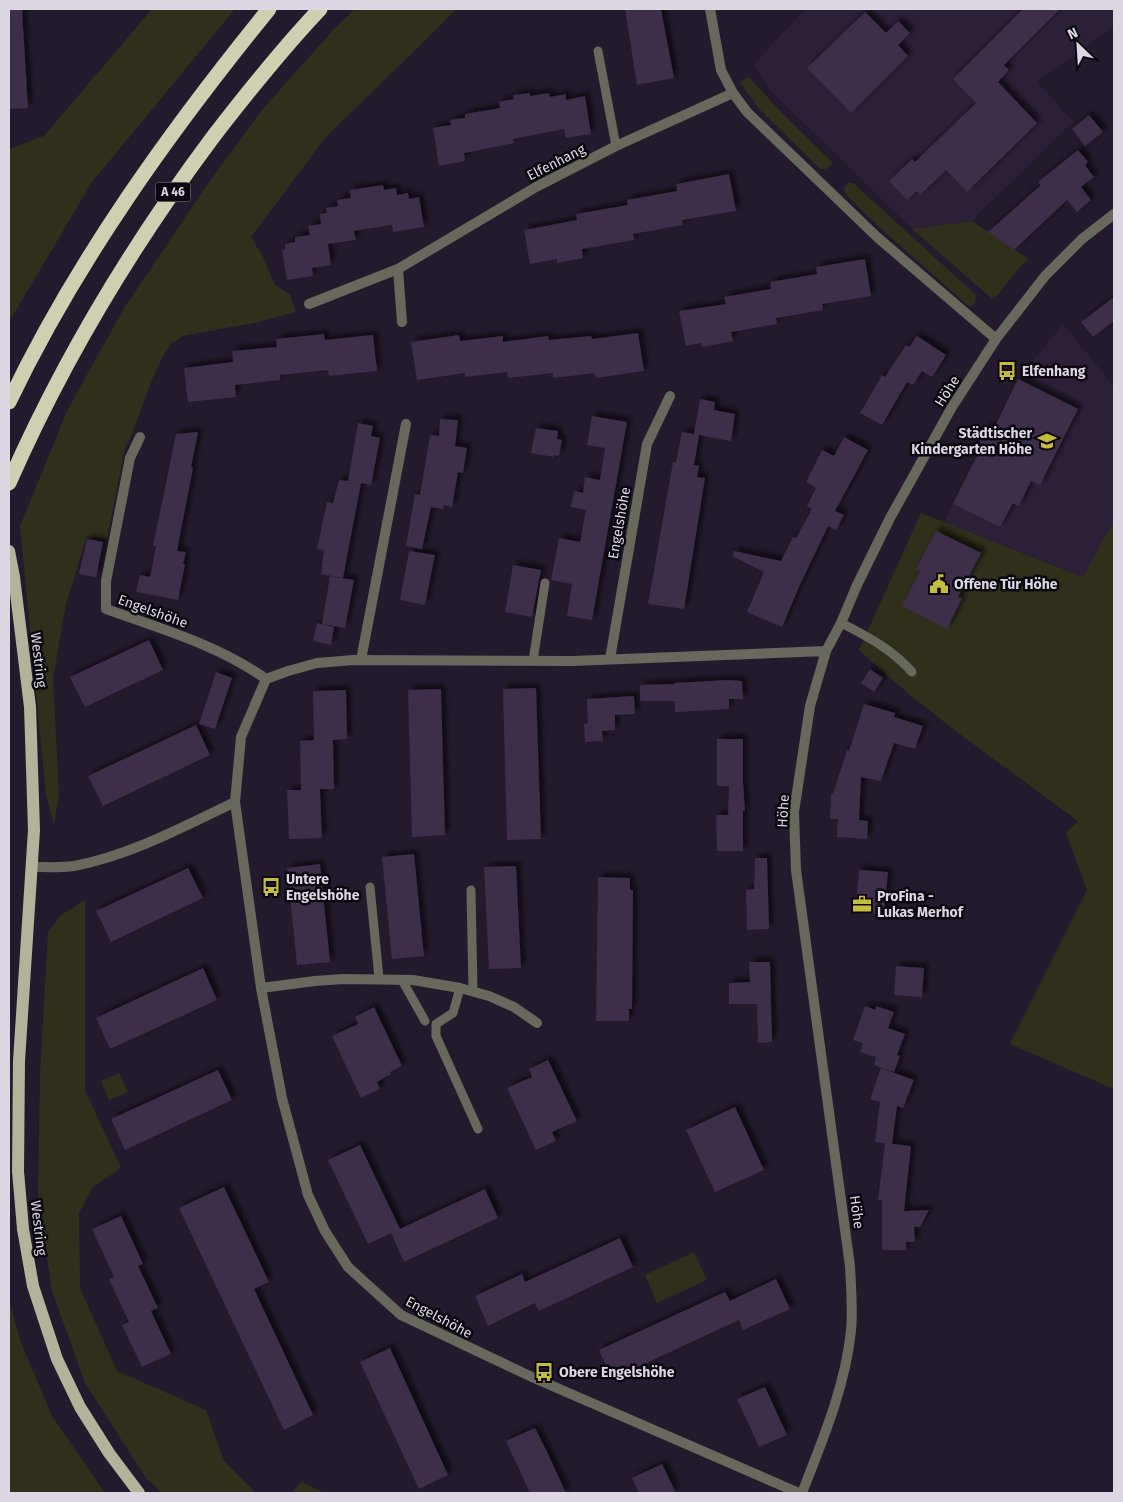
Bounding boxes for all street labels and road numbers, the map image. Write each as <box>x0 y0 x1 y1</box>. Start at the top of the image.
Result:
street label: Elfenhang <box>524 140 589 184</box>
road number: A 46 <box>156 182 190 202</box>
street label: Höhe <box>931 373 964 410</box>
street label: Engelshöhe <box>605 486 634 561</box>
street label: Engelshöhe <box>116 591 190 632</box>
street label: Westring <box>27 631 50 689</box>
street label: Höhe <box>774 794 793 828</box>
street label: Höhe <box>846 1194 867 1230</box>
street label: Westring <box>27 1199 50 1257</box>
street label: Engelshöhe <box>403 1293 475 1342</box>

